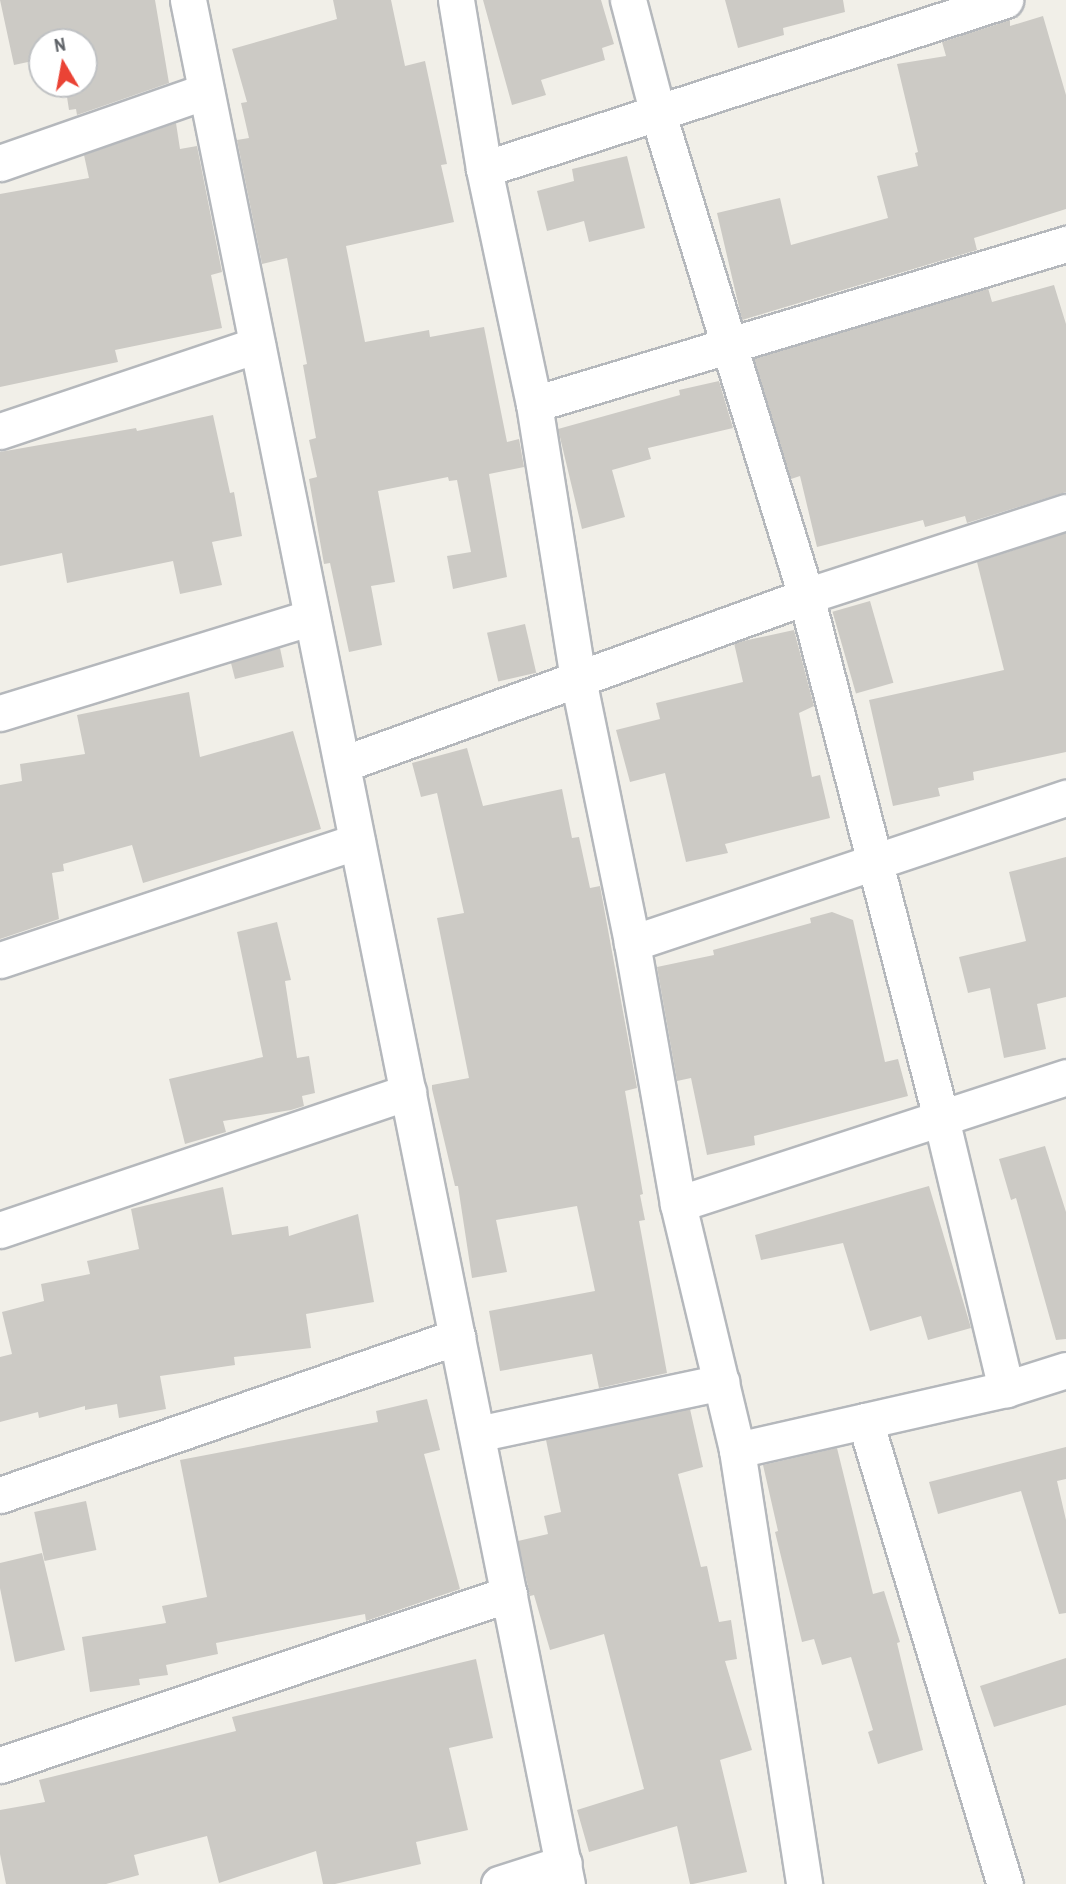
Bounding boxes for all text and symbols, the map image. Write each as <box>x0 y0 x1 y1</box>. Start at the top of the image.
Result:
north arrow <box>28 28 98 98</box>
text: N <box>52 31 67 58</box>

